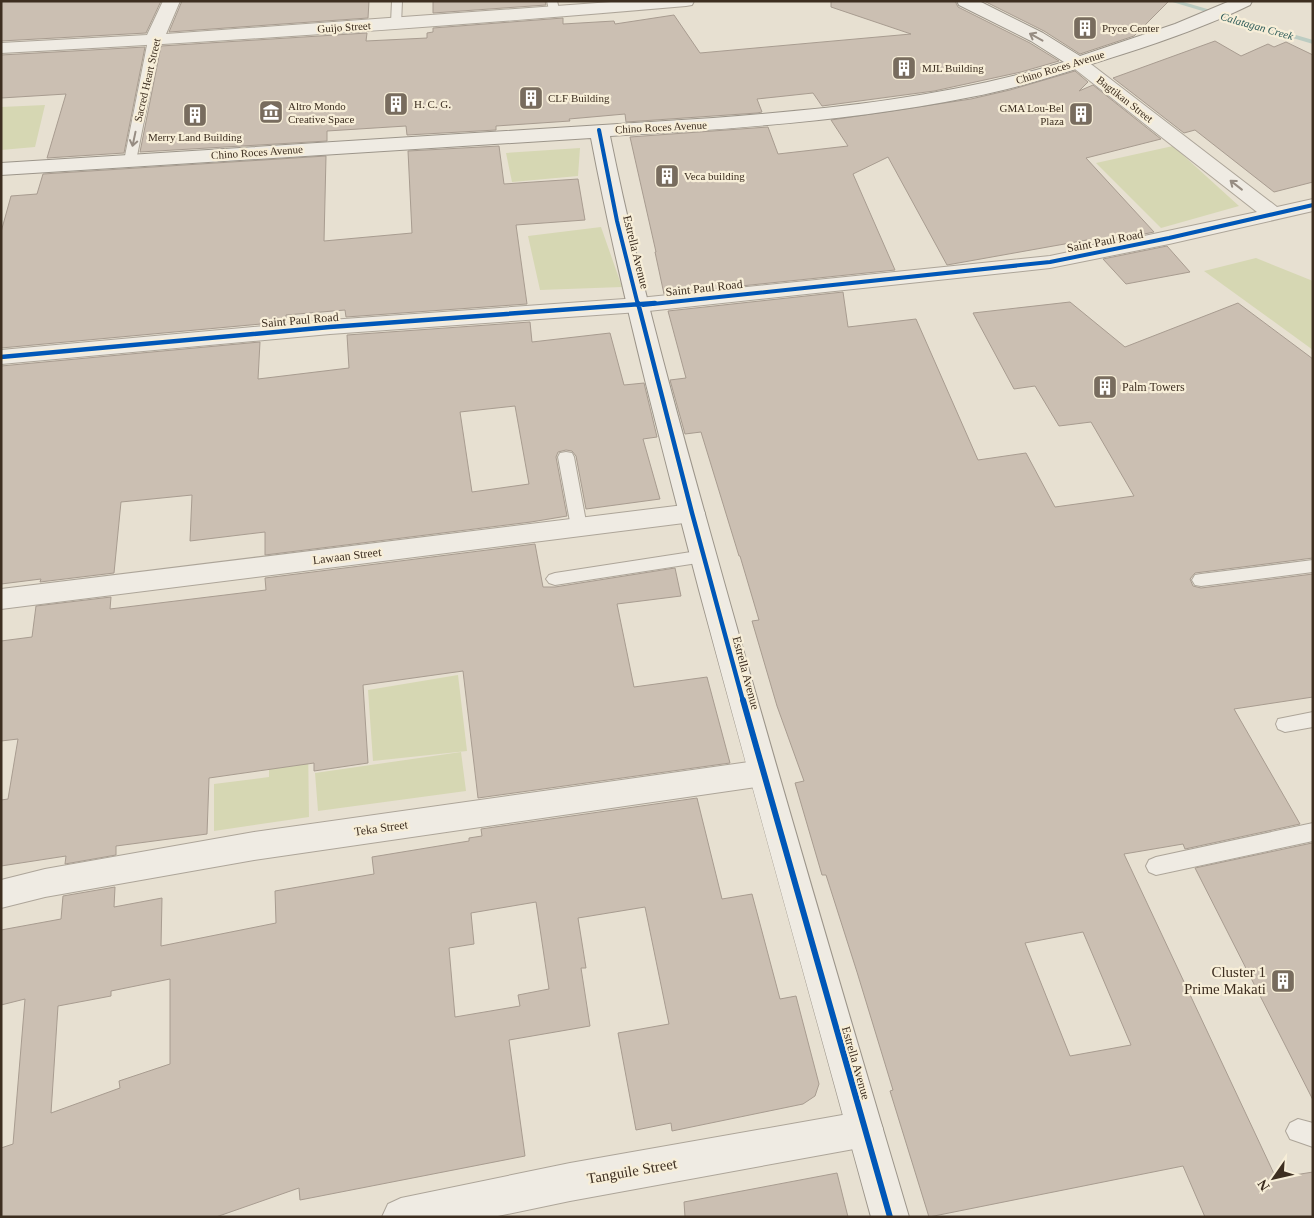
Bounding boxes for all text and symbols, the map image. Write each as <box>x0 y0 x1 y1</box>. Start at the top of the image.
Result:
water label: Calatagan Creek <box>1219 10 1296 42</box>
building icon: Pryce Center <box>1072 15 1098 41</box>
street label: Guijo Street <box>317 19 371 35</box>
place label: Pryce Center <box>1102 22 1159 34</box>
one-way arrow <box>1029 31 1044 41</box>
street label: Sacred Heart Street <box>132 37 162 123</box>
street label: Chino Roces Avenue <box>1014 48 1106 86</box>
building icon: MJL Building <box>891 55 917 81</box>
place label: MJL Building <box>922 62 984 74</box>
street label: Bagtikan Street <box>1094 73 1156 125</box>
building icon: CLF Building <box>518 85 544 111</box>
building icon: H. C. G. <box>383 91 409 117</box>
place label: CLF Building <box>548 92 610 104</box>
place label: H. C. G. <box>414 98 451 110</box>
museum icon: Altro Mondo Creative Space <box>258 99 284 125</box>
place label: Altro Mondo Creative Space <box>288 100 354 125</box>
building icon: GMA Lou-Bel Plaza <box>1068 101 1094 127</box>
building icon: Merry Land Building <box>182 102 208 128</box>
place label: GMA Lou-Bel Plaza <box>1000 102 1064 127</box>
street label: Chino Roces Avenue <box>615 119 707 135</box>
one-way arrow <box>129 130 138 146</box>
place label: Merry Land Building <box>148 131 243 143</box>
street label: Chino Roces Avenue <box>211 143 303 161</box>
building icon: Veca building <box>654 163 680 189</box>
place label: Veca building <box>684 170 745 182</box>
one-way arrow <box>1230 180 1243 191</box>
street label: Estrella Avenue <box>620 214 652 290</box>
street label: Saint Paul Road <box>1066 227 1144 255</box>
street label: Saint Paul Road <box>665 277 743 299</box>
street label: Saint Paul Road <box>261 310 339 330</box>
building icon: Palm Towers <box>1092 374 1118 400</box>
place label: Palm Towers <box>1122 380 1185 394</box>
street label: Lawaan Street <box>312 545 383 567</box>
street label: Estrella Avenue <box>729 635 763 711</box>
street label: Teka Street <box>353 817 409 839</box>
place label: Cluster 1 Prime Makati <box>1184 964 1266 997</box>
building icon: Cluster 1 Prime Makati <box>1270 968 1296 994</box>
street label: Estrella Avenue <box>839 1025 873 1101</box>
north arrow <box>1249 1153 1299 1203</box>
street label: Tanguile Street <box>586 1155 679 1187</box>
text: N <box>1255 1177 1273 1193</box>

